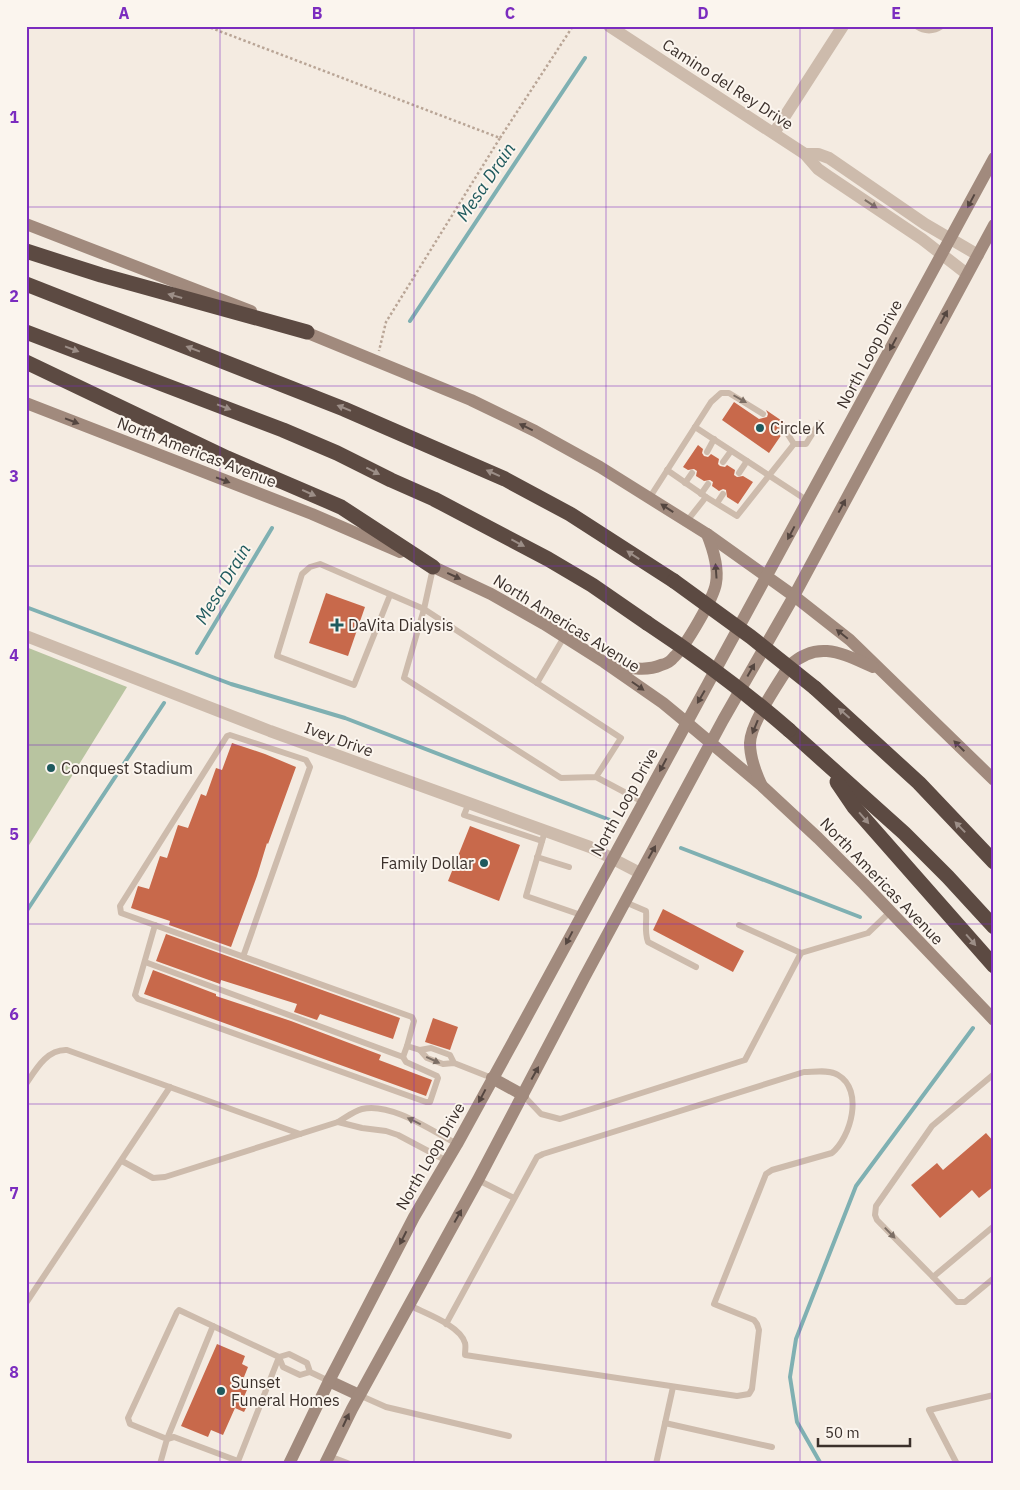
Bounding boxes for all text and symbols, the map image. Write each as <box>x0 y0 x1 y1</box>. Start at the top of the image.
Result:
text: A <box>119 3 130 23</box>
text: B <box>312 3 323 23</box>
text: C <box>505 3 515 23</box>
text: D <box>697 3 709 23</box>
text: E <box>891 3 901 23</box>
street label: Camino del Rey Drive <box>659 34 797 134</box>
text: 1 <box>9 107 19 127</box>
water label: Mesa Drain <box>451 138 520 225</box>
one-way arrow <box>966 194 975 208</box>
one-way arrow <box>864 200 877 209</box>
text: 2 <box>9 286 19 306</box>
one-way arrow <box>168 291 183 299</box>
street label: North Loop Drive <box>832 296 906 412</box>
one-way arrow <box>940 310 948 325</box>
one-way arrow <box>889 336 897 351</box>
one-way arrow <box>185 345 200 352</box>
one-way arrow <box>65 346 79 354</box>
one-way arrow <box>733 395 746 404</box>
one-way arrow <box>216 404 231 412</box>
one-way arrow <box>337 404 351 412</box>
street label: North Americas Avenue <box>114 412 280 492</box>
one-way arrow <box>65 417 79 425</box>
place label: Circle K <box>770 418 825 438</box>
marker: Circle K <box>754 422 766 434</box>
one-way arrow <box>519 423 533 431</box>
text: 3 <box>9 466 19 486</box>
one-way arrow <box>366 467 380 475</box>
one-way arrow <box>486 469 500 477</box>
one-way arrow <box>216 476 230 484</box>
one-way arrow <box>301 490 316 498</box>
one-way arrow <box>838 499 846 514</box>
one-way arrow <box>660 504 674 513</box>
one-way arrow <box>786 526 795 539</box>
water label: Mesa Drain <box>190 539 256 628</box>
one-way arrow <box>512 539 525 548</box>
one-way arrow <box>627 550 640 559</box>
one-way arrow <box>711 563 719 579</box>
street label: North Americas Avenue <box>490 570 644 676</box>
one-way arrow <box>447 572 461 580</box>
place label: DaVita Dialysis <box>348 615 453 635</box>
marker: DaVita Dialysis <box>330 618 344 632</box>
one-way arrow <box>835 628 848 639</box>
text: 4 <box>9 645 19 665</box>
one-way arrow <box>747 663 755 678</box>
one-way arrow <box>631 681 645 691</box>
one-way arrow <box>696 690 705 703</box>
one-way arrow <box>838 707 850 719</box>
street label: Ivey Drive <box>302 717 376 761</box>
one-way arrow <box>751 720 758 735</box>
one-way arrow <box>953 740 965 752</box>
street label: North Loop Drive <box>586 744 662 860</box>
one-way arrow <box>659 757 667 772</box>
place label: Conquest Stadium <box>61 758 193 778</box>
marker: Conquest Stadium <box>45 762 57 774</box>
one-way arrow <box>858 811 869 824</box>
street label: North Americas Avenue <box>816 813 948 949</box>
one-way arrow <box>954 821 966 833</box>
text: 5 <box>9 824 19 844</box>
one-way arrow <box>648 845 656 859</box>
place label: Family Dollar <box>380 853 474 873</box>
marker: Family Dollar <box>478 857 490 869</box>
one-way arrow <box>564 931 573 945</box>
one-way arrow <box>965 934 976 947</box>
text: 6 <box>9 1004 19 1024</box>
one-way arrow <box>426 1056 440 1064</box>
one-way arrow <box>530 1066 539 1079</box>
one-way arrow <box>478 1089 487 1103</box>
street label: North Loop Drive <box>391 1099 469 1213</box>
one-way arrow <box>407 1117 421 1125</box>
text: 7 <box>9 1183 19 1203</box>
one-way arrow <box>454 1209 462 1223</box>
one-way arrow <box>884 1226 896 1238</box>
one-way arrow <box>399 1231 407 1245</box>
text: 8 <box>9 1362 19 1382</box>
place label: Sunset Funeral Homes <box>231 1372 340 1410</box>
marker: Sunset Funeral Homes <box>215 1385 227 1397</box>
one-way arrow <box>342 1413 350 1427</box>
scale bar <box>818 1415 910 1447</box>
text: 50 m <box>825 1423 860 1442</box>

